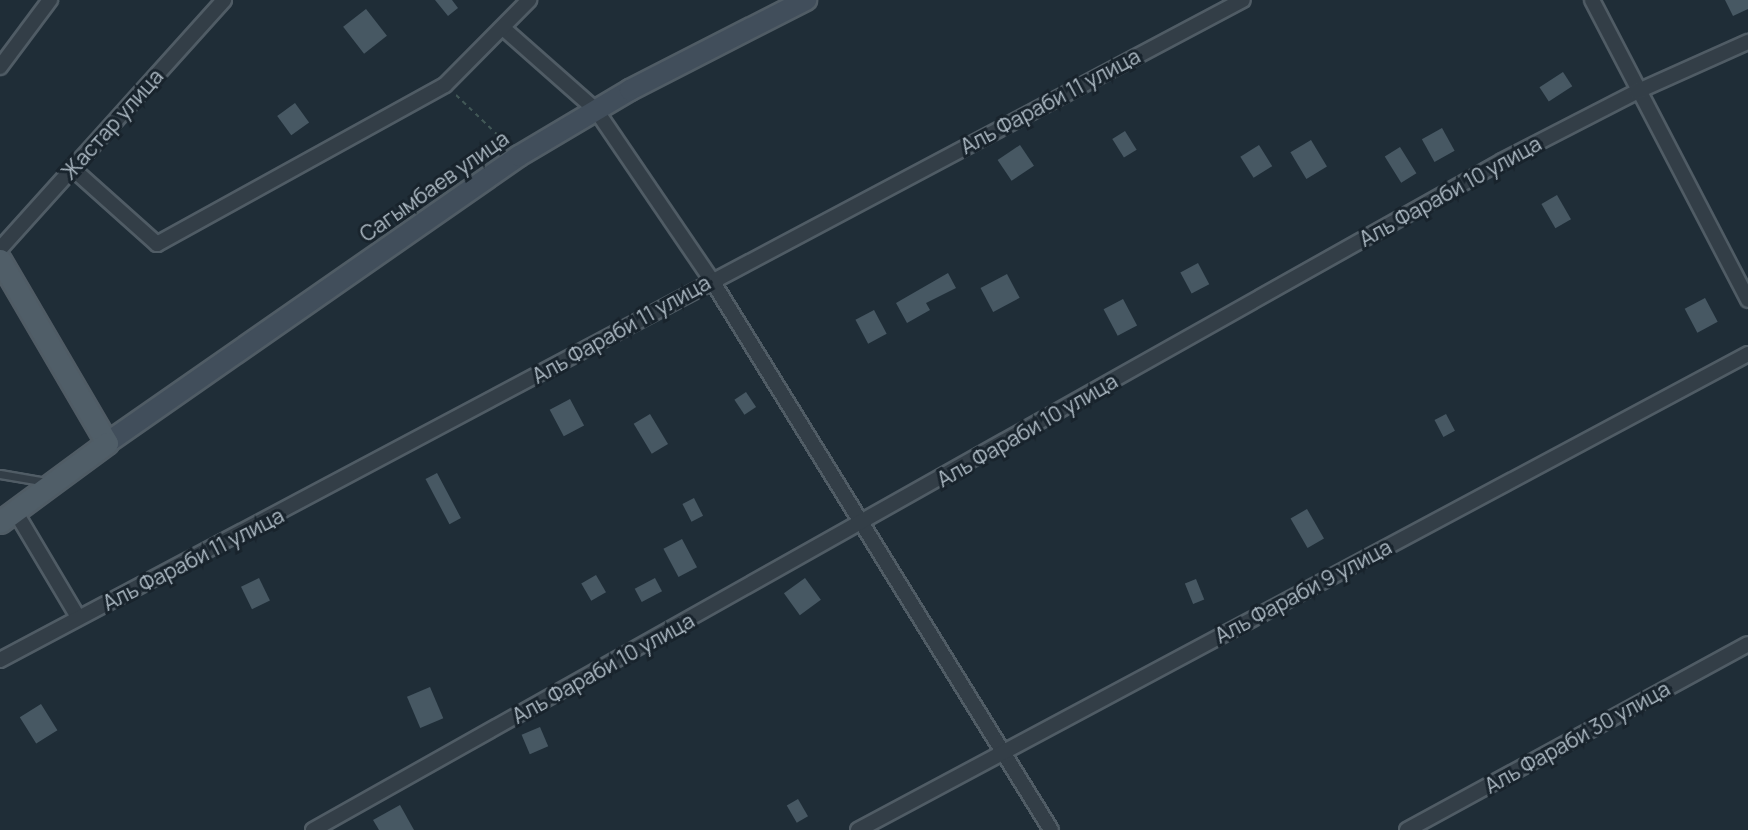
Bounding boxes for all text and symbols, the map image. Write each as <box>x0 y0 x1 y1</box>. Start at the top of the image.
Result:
street label: Аль Фараби 11 улица <box>956 43 1144 159</box>
street label: Жастар улица <box>56 64 168 184</box>
street label: Сагымбаев улица <box>355 125 513 247</box>
street label: Аль Фараби 10 улица <box>1354 130 1546 252</box>
street label: Аль Фараби 11 улица <box>528 270 714 388</box>
street label: Аль Фараби 10 улица <box>932 368 1122 492</box>
street label: Аль Фараби 11 улица <box>98 502 288 616</box>
street label: Аль Фараби 9 улица <box>1210 534 1396 648</box>
street label: Аль Фараби 10 улица <box>507 607 699 729</box>
street label: Аль Фараби 30 улица <box>1480 676 1674 798</box>

